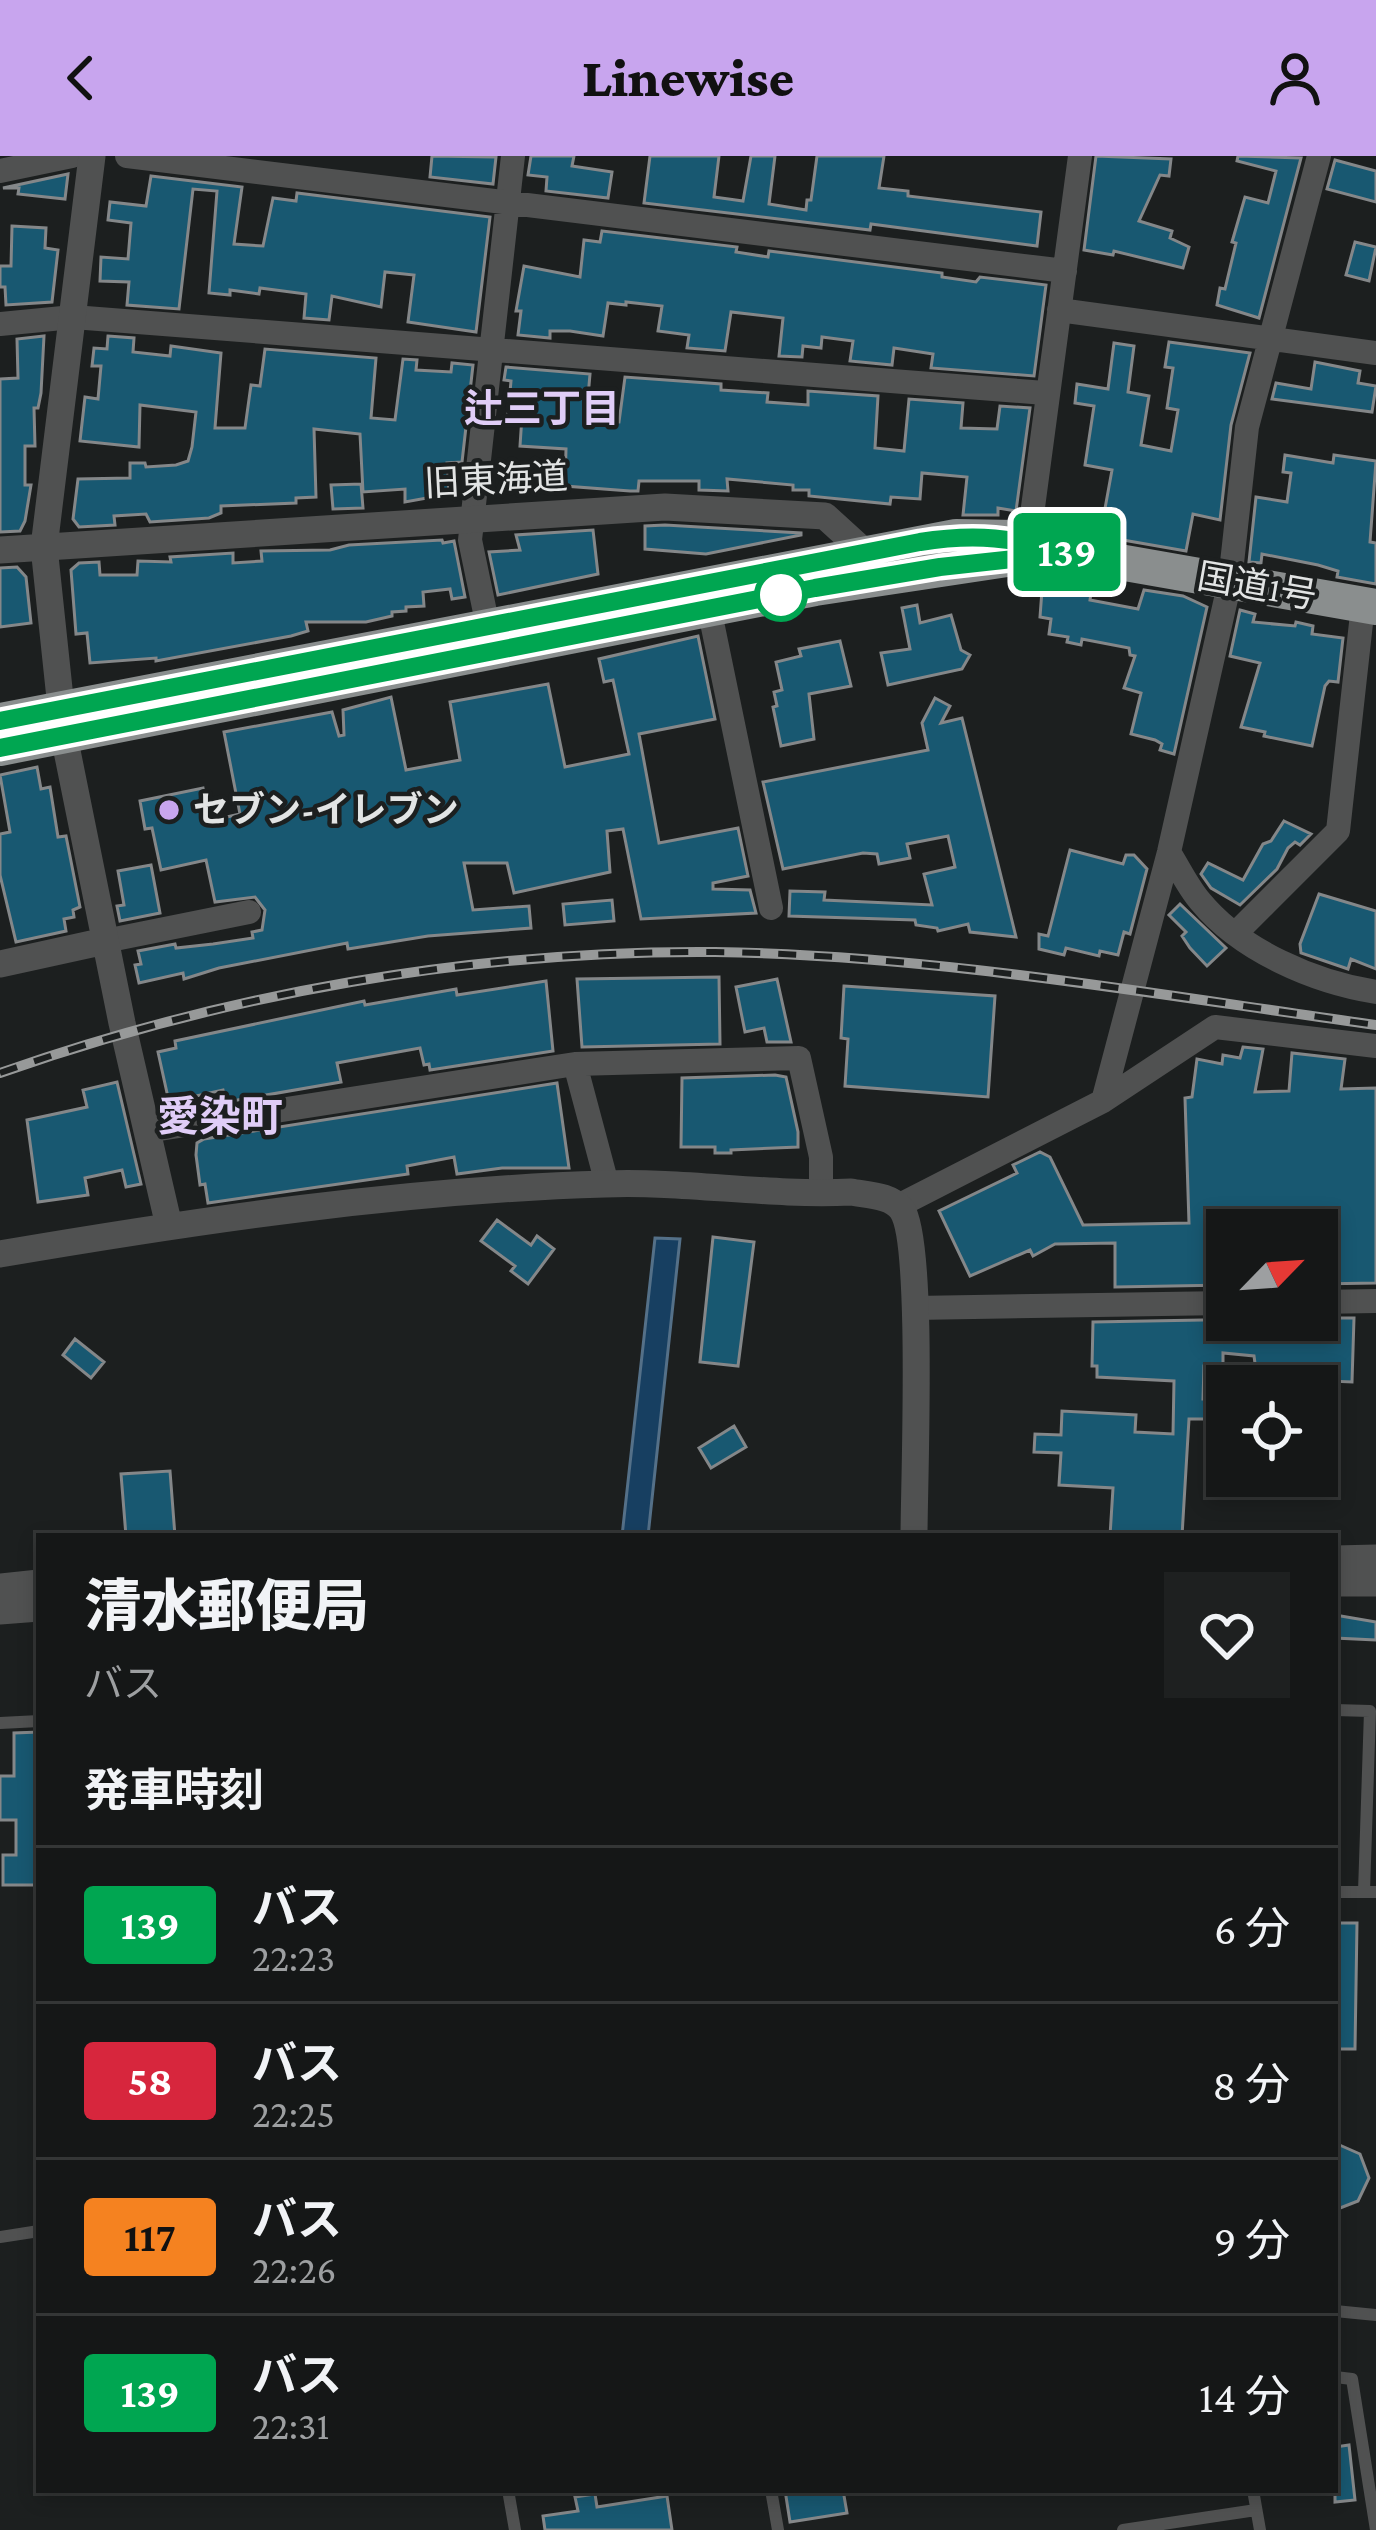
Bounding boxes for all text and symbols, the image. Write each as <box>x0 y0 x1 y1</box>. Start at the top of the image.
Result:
icon: back <box>48 45 114 111</box>
icon: person <box>1262 45 1328 111</box>
text: Linewise <box>582 48 794 108</box>
district label: 辻三丁目 <box>464 387 620 430</box>
street label: 旧東海道 <box>423 456 569 504</box>
line badge: 139 <box>998 513 1136 591</box>
text: 139 <box>1037 528 1097 575</box>
street label: 国道1号 <box>1194 556 1320 616</box>
unlabelled marker <box>756 570 806 620</box>
place label: セブン-イレブン <box>193 790 459 830</box>
marker: セブン-イレブン <box>156 797 182 823</box>
district label: 愛染町 <box>157 1093 283 1140</box>
north arrow <box>1206 1209 1338 1341</box>
map controls <box>1206 1209 1338 1497</box>
button: locate <box>1206 1365 1338 1497</box>
button: heart <box>1164 1572 1290 1698</box>
text: 清水郵便局 <box>84 1575 369 1638</box>
text: バス <box>84 1662 162 1705</box>
text: 発車時刻 <box>84 1766 264 1816</box>
text: バス <box>252 1883 342 1933</box>
text: 139 <box>120 1901 180 1948</box>
text: 6 分 <box>1214 1904 1290 1954</box>
text: 22:23 <box>252 1936 335 1979</box>
text: バス <box>252 2039 342 2089</box>
text: 58 <box>127 2057 173 2104</box>
text: 8 分 <box>1212 2060 1290 2110</box>
text: 22:25 <box>252 2092 335 2135</box>
text: バス <box>252 2195 342 2245</box>
text: 117 <box>124 2213 176 2260</box>
text: 9 分 <box>1214 2216 1290 2266</box>
text: 22:26 <box>252 2248 336 2291</box>
text: バス <box>252 2351 342 2401</box>
text: 139 <box>120 2369 180 2416</box>
text: 14 分 <box>1199 2372 1290 2422</box>
text: 22:31 <box>252 2404 329 2447</box>

